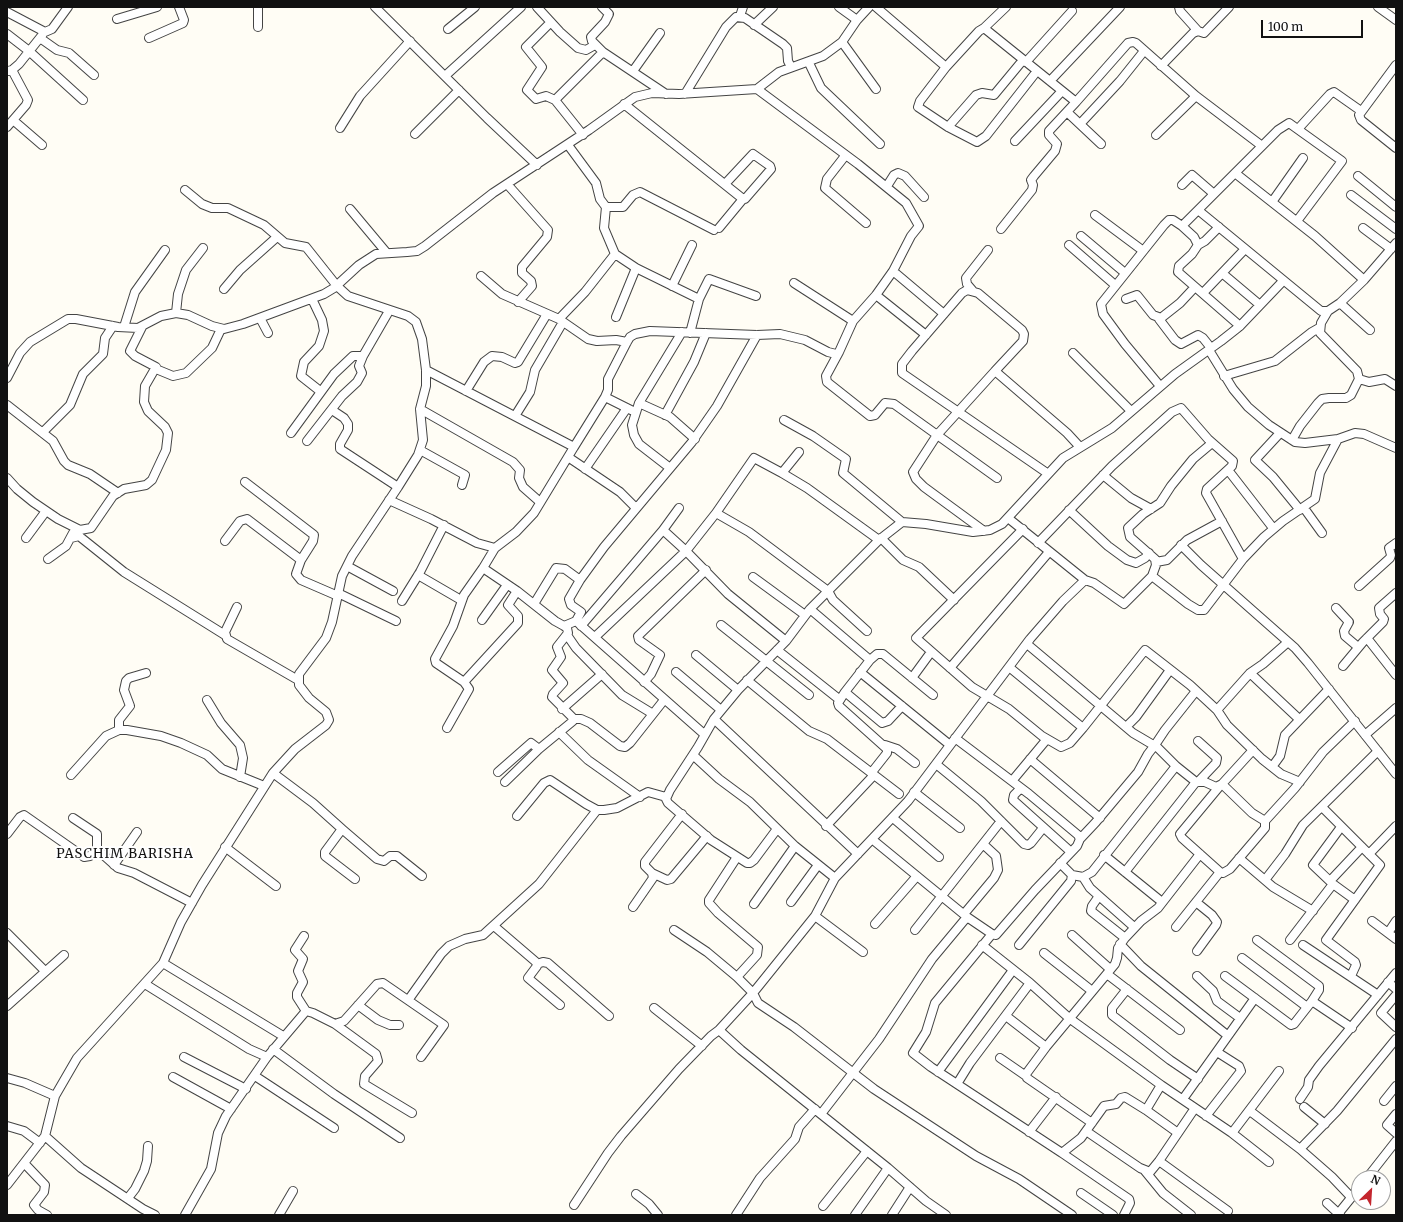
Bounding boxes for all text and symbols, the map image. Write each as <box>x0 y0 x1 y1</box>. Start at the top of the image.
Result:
scale bar <box>1263 12 1365 38</box>
text: 100 m <box>1268 19 1303 34</box>
district label: PASCHIM BARISHA <box>56 846 194 862</box>
north arrow <box>1351 1170 1391 1210</box>
text: N <box>1369 1172 1383 1188</box>

